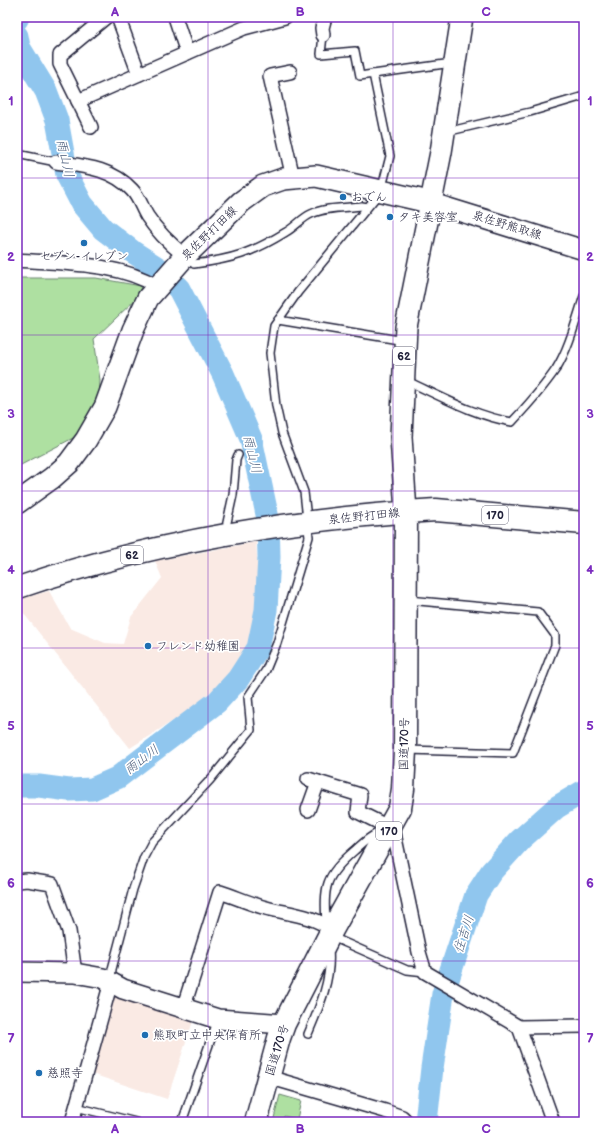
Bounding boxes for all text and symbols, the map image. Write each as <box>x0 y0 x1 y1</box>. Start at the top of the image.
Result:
text: A <box>110 4 119 20</box>
text: B <box>295 4 305 20</box>
text: C <box>481 4 491 20</box>
text: 1 <box>8 93 14 109</box>
text: 1 <box>587 93 593 109</box>
water label: 雨山川 <box>53 137 77 179</box>
place label: おでん <box>351 190 387 205</box>
marker: おでん <box>338 192 348 202</box>
street label: 泉佐野打田線 <box>178 203 240 264</box>
street label: 泉佐野熊取線 <box>470 208 543 243</box>
place label: タキ美容室 <box>398 210 458 225</box>
marker: タキ美容室 <box>385 212 395 222</box>
marker: セブン-イレブン <box>79 238 89 248</box>
text: 2 <box>7 249 15 265</box>
place label: セブン-イレブン <box>40 249 128 264</box>
text: 2 <box>586 249 594 265</box>
road number: 62 <box>393 347 415 365</box>
text: 3 <box>7 406 15 422</box>
text: 3 <box>586 406 594 422</box>
water label: 雨山川 <box>240 433 265 475</box>
street label: 泉佐野打田線 <box>327 505 401 528</box>
road number: 170 <box>482 506 508 524</box>
road number: 62 <box>121 546 143 564</box>
text: 4 <box>7 562 15 578</box>
text: 4 <box>586 562 594 578</box>
place label: フレンド幼稚園 <box>156 639 240 654</box>
marker: フレンド幼稚園 <box>143 641 153 651</box>
street label: 国道170号 <box>397 717 412 771</box>
text: 5 <box>7 718 15 734</box>
text: 5 <box>586 718 594 734</box>
water label: 雨山川 <box>121 742 162 778</box>
road number: 170 <box>376 822 402 840</box>
text: 6 <box>7 875 15 891</box>
text: 6 <box>586 875 594 891</box>
water label: 住吉川 <box>450 913 478 955</box>
street label: 国道170号 <box>262 1022 292 1078</box>
place label: 熊取町立中央保育所 <box>153 1028 261 1043</box>
marker: 熊取町立中央保育所 <box>140 1030 150 1040</box>
text: 7 <box>7 1031 15 1047</box>
text: 7 <box>586 1031 594 1047</box>
place label: 慈照寺 <box>47 1066 83 1081</box>
marker: 慈照寺 <box>34 1068 44 1078</box>
text: A <box>110 1121 119 1137</box>
text: B <box>295 1121 305 1137</box>
text: C <box>481 1121 491 1137</box>

